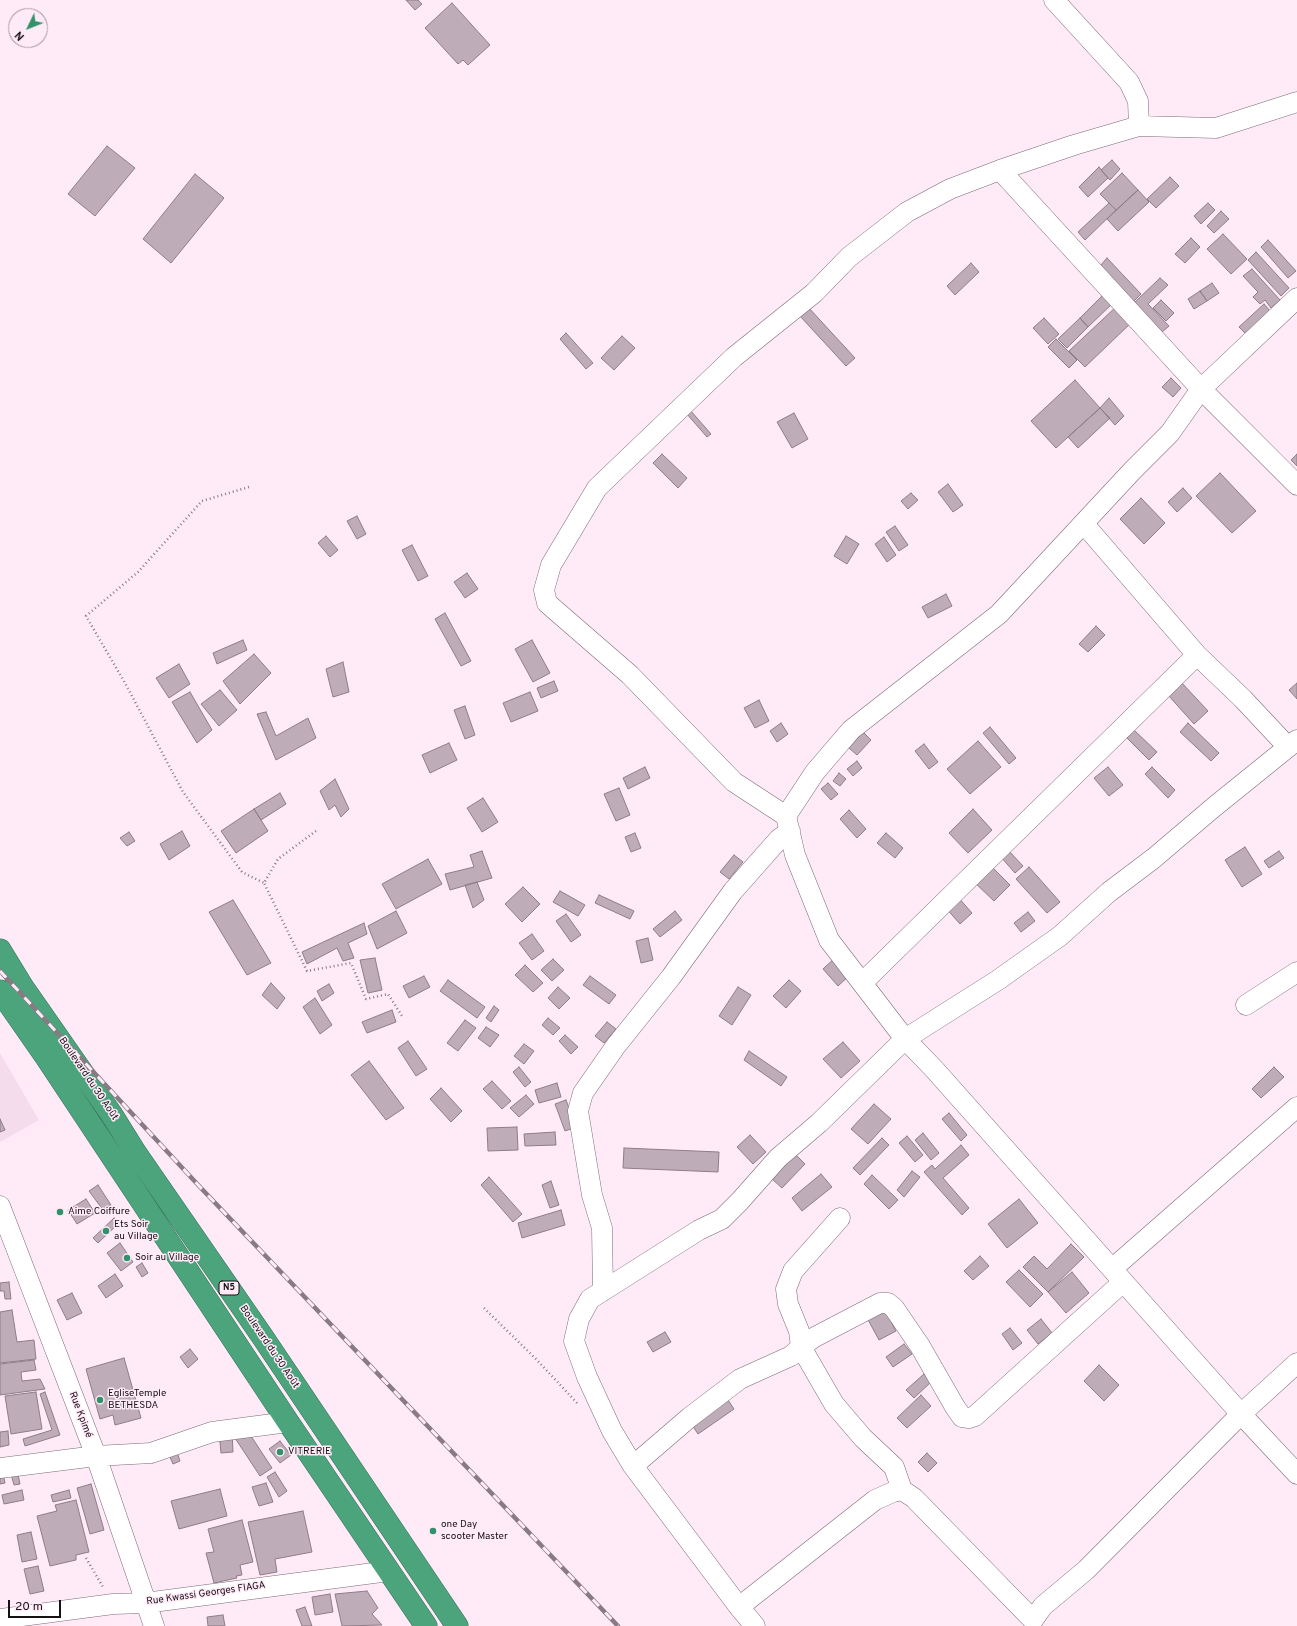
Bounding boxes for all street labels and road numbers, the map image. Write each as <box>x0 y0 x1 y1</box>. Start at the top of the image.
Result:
street label: Boulevard du 30 Août <box>56 1035 120 1123</box>
road number: N5 <box>219 1281 239 1295</box>
street label: Boulevard du 30 Août <box>237 1303 301 1391</box>
street label: Rue Kpimé <box>66 1390 94 1440</box>
street label: Rue Kwassi Georges FIAGA <box>146 1580 266 1608</box>

